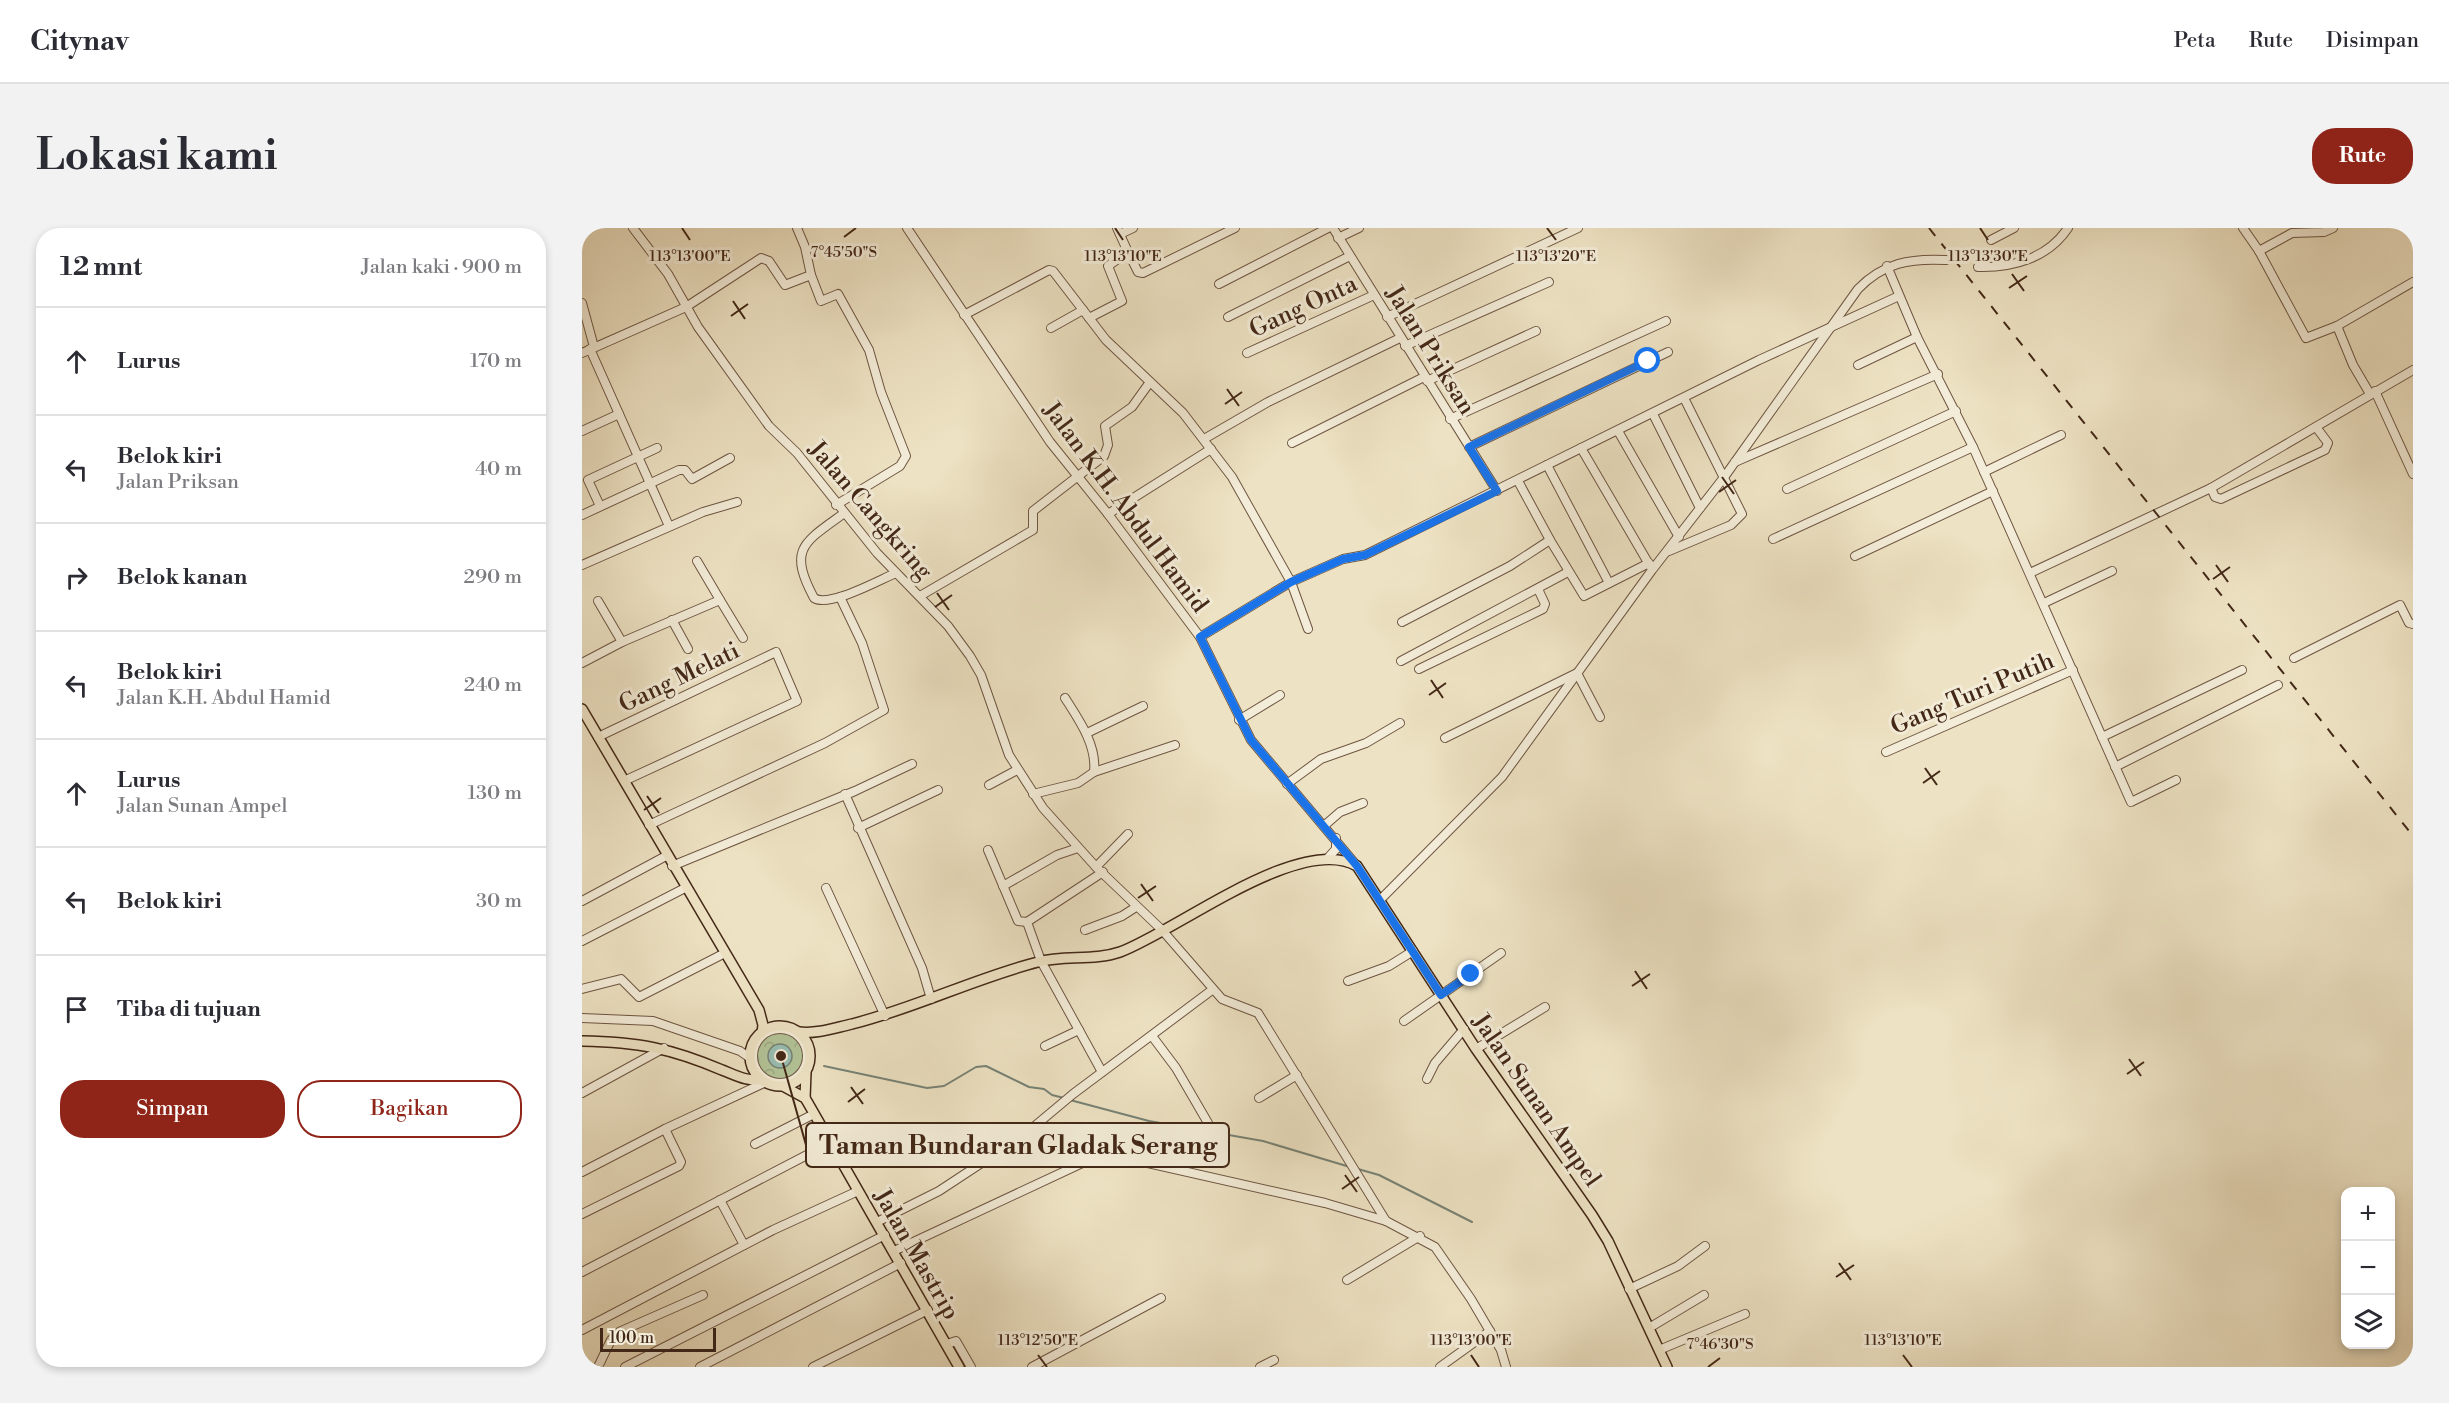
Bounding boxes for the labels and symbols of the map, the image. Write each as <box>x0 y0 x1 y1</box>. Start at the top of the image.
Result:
text: 7°45'50"S <box>811 243 877 262</box>
text: 113°13'00"E <box>649 247 731 266</box>
text: 113°13'10"E <box>1084 247 1162 266</box>
text: 113°13'20"E <box>1516 247 1596 266</box>
text: 113°13'30"E <box>1948 247 2028 266</box>
street label: Gang Onta <box>1245 269 1363 345</box>
street label: Jalan Priksan <box>1378 280 1482 421</box>
route start <box>1634 347 1660 373</box>
street label: Jalan K.H. Abdul Hamid <box>1035 395 1215 619</box>
street label: Jalan Cangkring <box>801 434 939 587</box>
street label: Gang Melati <box>614 636 745 720</box>
street label: Gang Turi Putih <box>1886 646 2059 742</box>
route end <box>1457 960 1483 986</box>
street label: Jalan Sunan Ampel <box>1465 1007 1607 1193</box>
callout: Taman Bundaran Gladak Serang <box>806 1123 1229 1167</box>
text: Taman Bundaran Gladak Serang <box>819 1130 1218 1162</box>
street label: Jalan Mastrip <box>866 1183 966 1325</box>
scale bar <box>600 1325 716 1352</box>
text: 113°12'50"E <box>998 1331 1078 1350</box>
text: 113°13'00"E <box>1430 1331 1512 1350</box>
text: 113°13'10"E <box>1864 1331 1942 1350</box>
text: 7°46'30"S <box>1686 1335 1754 1354</box>

